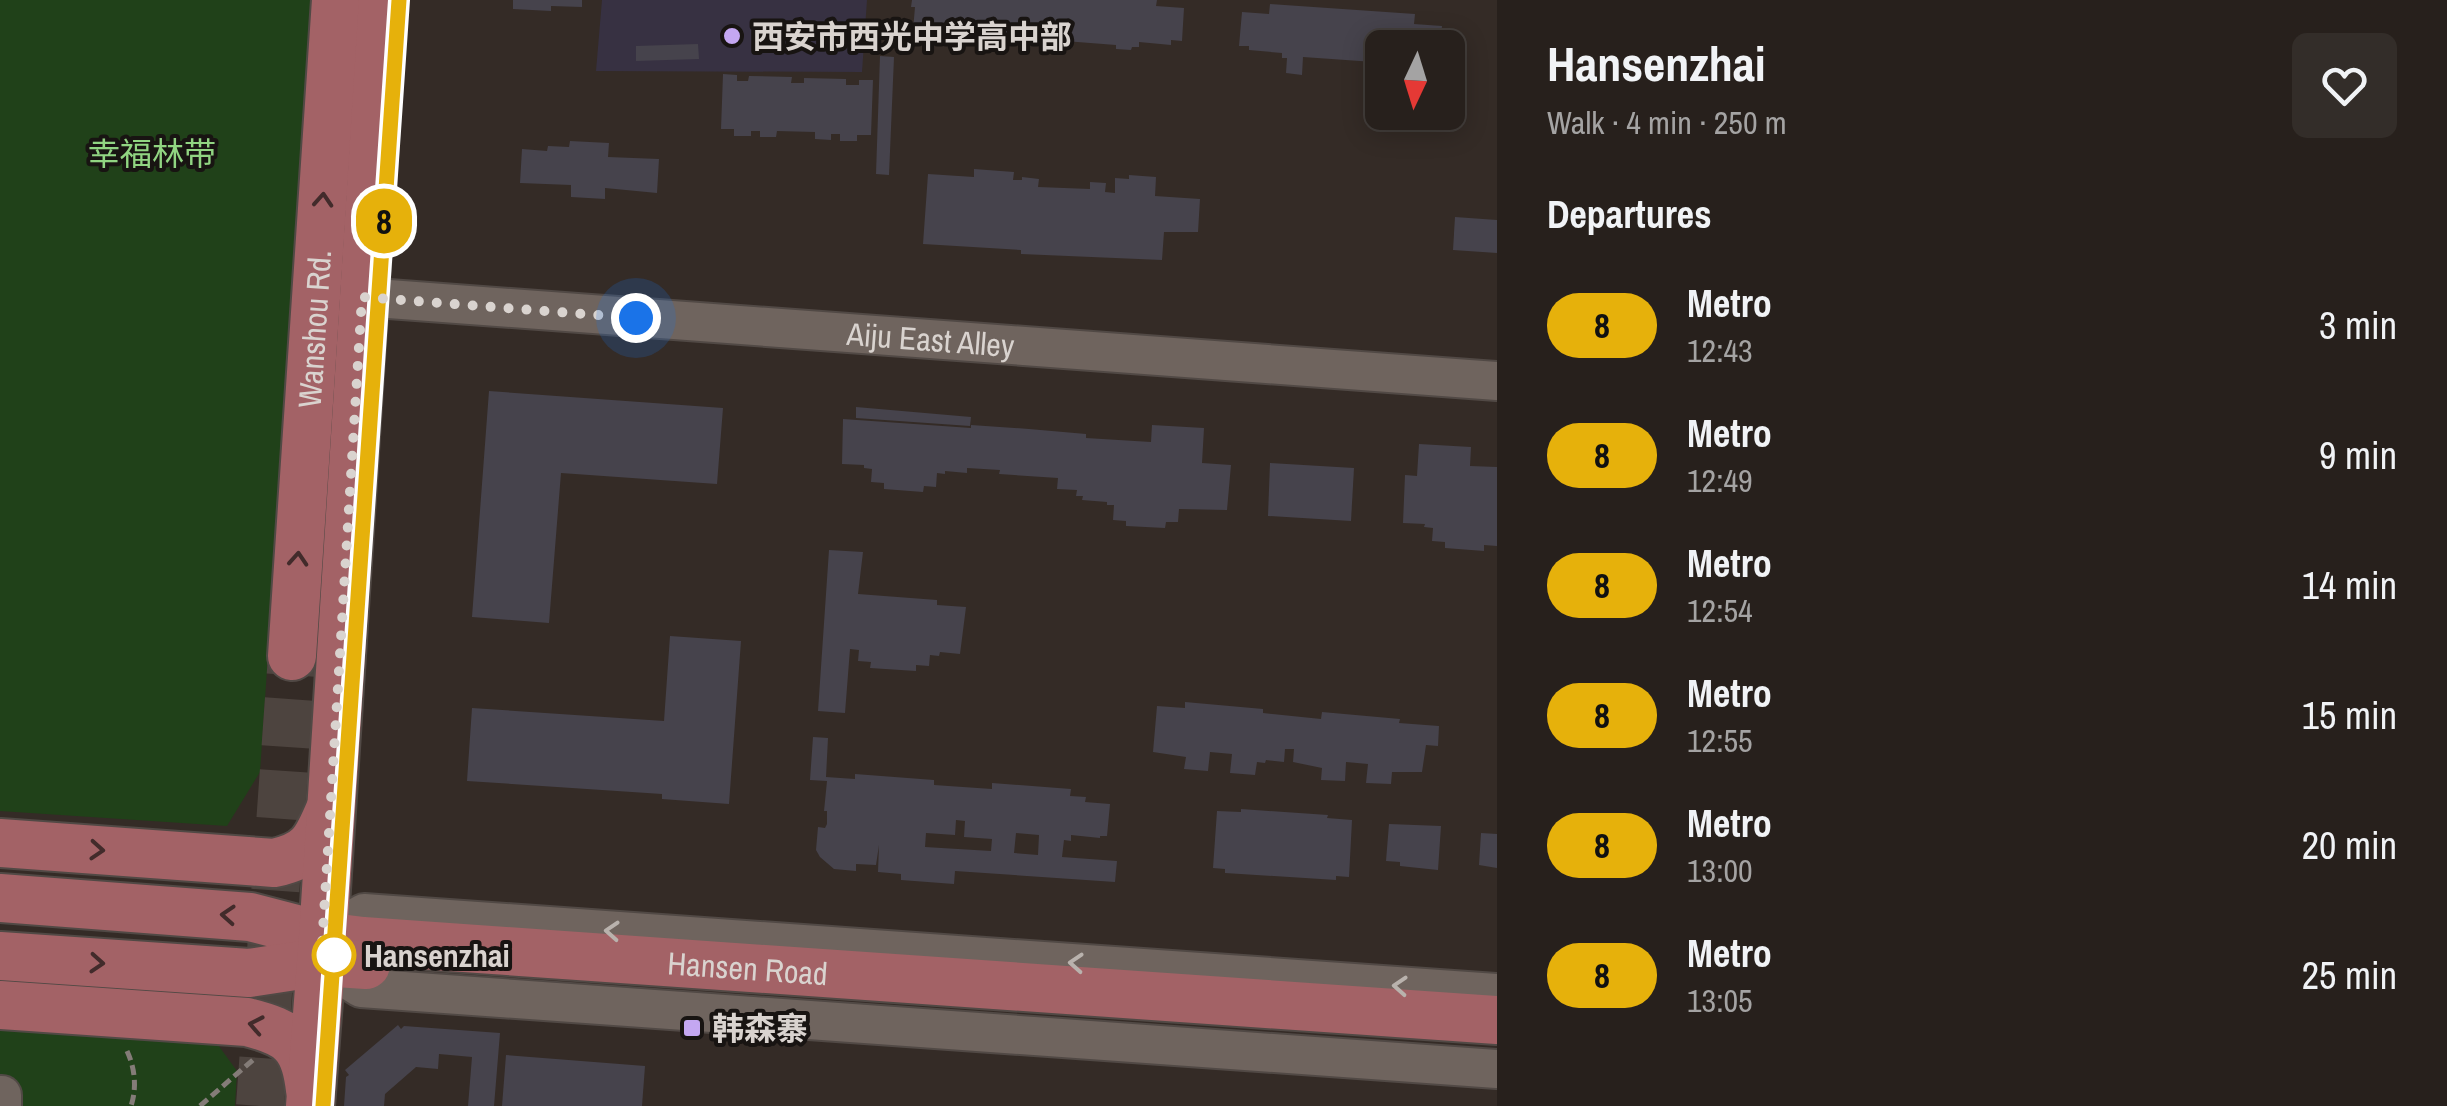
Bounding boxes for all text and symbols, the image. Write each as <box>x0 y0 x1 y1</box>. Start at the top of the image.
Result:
place label: 西安市西光中学高中部 <box>752 15 1072 58</box>
marker: 西安市西光中学高中部 <box>721 25 743 47</box>
north arrow <box>1365 30 1465 130</box>
map controls <box>1365 30 1465 130</box>
text: Hansenzhai <box>1547 31 1766 96</box>
button: heart <box>2292 33 2397 138</box>
text: Walk · 4 min · 250 m <box>1547 101 1787 144</box>
park label: 幸福林带 <box>88 132 216 175</box>
line badge: 8 <box>352 188 416 254</box>
text: Departures <box>1547 189 1712 240</box>
one-way arrow <box>312 192 333 208</box>
text: 8 <box>376 198 392 245</box>
street label: Wanshou Rd. <box>287 248 341 409</box>
text: Metro <box>1687 278 1772 329</box>
your location <box>611 293 661 343</box>
text: 3 min <box>2319 300 2397 351</box>
text: 8 <box>1594 302 1610 349</box>
street label: Aiju East Alley <box>844 311 1016 367</box>
text: 12:43 <box>1687 329 1753 372</box>
text: Metro <box>1687 408 1772 459</box>
text: 9 min <box>2319 430 2397 481</box>
text: 8 <box>1594 432 1610 479</box>
text: 12:49 <box>1687 459 1753 502</box>
text: Metro <box>1687 538 1772 589</box>
one-way arrow <box>287 551 308 567</box>
text: 14 min <box>2302 560 2397 611</box>
text: 8 <box>1594 562 1610 609</box>
text: 12:54 <box>1687 589 1753 632</box>
text: Metro <box>1687 668 1772 719</box>
text: 15 min <box>2302 690 2397 741</box>
text: 8 <box>1594 692 1610 739</box>
text: 12:55 <box>1687 719 1753 762</box>
text: Metro <box>1687 798 1772 849</box>
text: 20 min <box>2302 820 2397 871</box>
text: 8 <box>1594 822 1610 869</box>
one-way arrow <box>90 839 106 860</box>
text: 13:00 <box>1687 849 1753 892</box>
one-way arrow <box>219 905 235 926</box>
one-way arrow <box>603 920 619 942</box>
text: Metro <box>1687 928 1772 979</box>
marker: Hansenzhai <box>313 934 355 976</box>
place label: Hansenzhai <box>364 934 510 977</box>
street label: Hansen Road <box>666 941 829 995</box>
text: 25 min <box>2302 950 2397 1001</box>
one-way arrow <box>90 952 106 973</box>
text: 8 <box>1594 952 1610 999</box>
one-way arrow <box>1067 953 1083 974</box>
one-way arrow <box>1391 976 1407 997</box>
text: 13:05 <box>1687 979 1753 1022</box>
place label: 韩森寨 <box>712 1007 808 1050</box>
one-way arrow <box>248 1015 264 1036</box>
marker: 韩森寨 <box>681 1017 703 1039</box>

